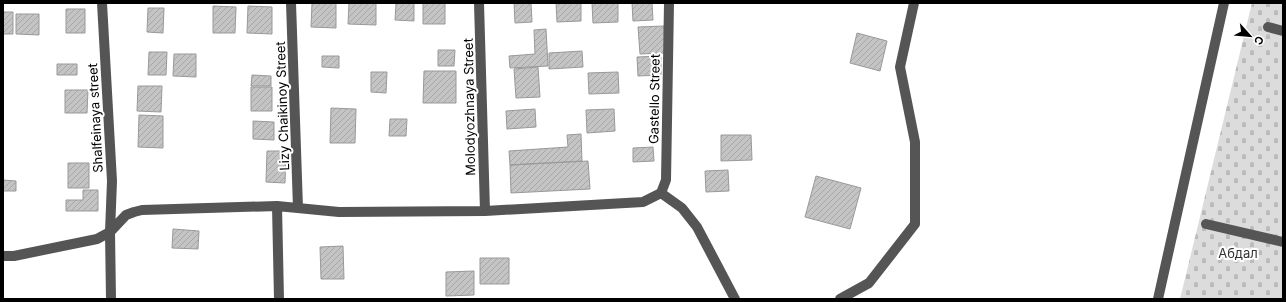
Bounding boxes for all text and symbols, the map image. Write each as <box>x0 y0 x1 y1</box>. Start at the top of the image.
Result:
north arrow <box>1230 16 1270 56</box>
text: С <box>1251 34 1267 47</box>
street label: Molodyozhnaya Street <box>460 38 478 176</box>
street label: Lizy Chaikinoy Street <box>272 41 292 171</box>
street label: Gastello Street <box>645 54 663 144</box>
street label: Shalfeinaya street <box>84 63 106 173</box>
park label: Абдал <box>1218 245 1258 261</box>

